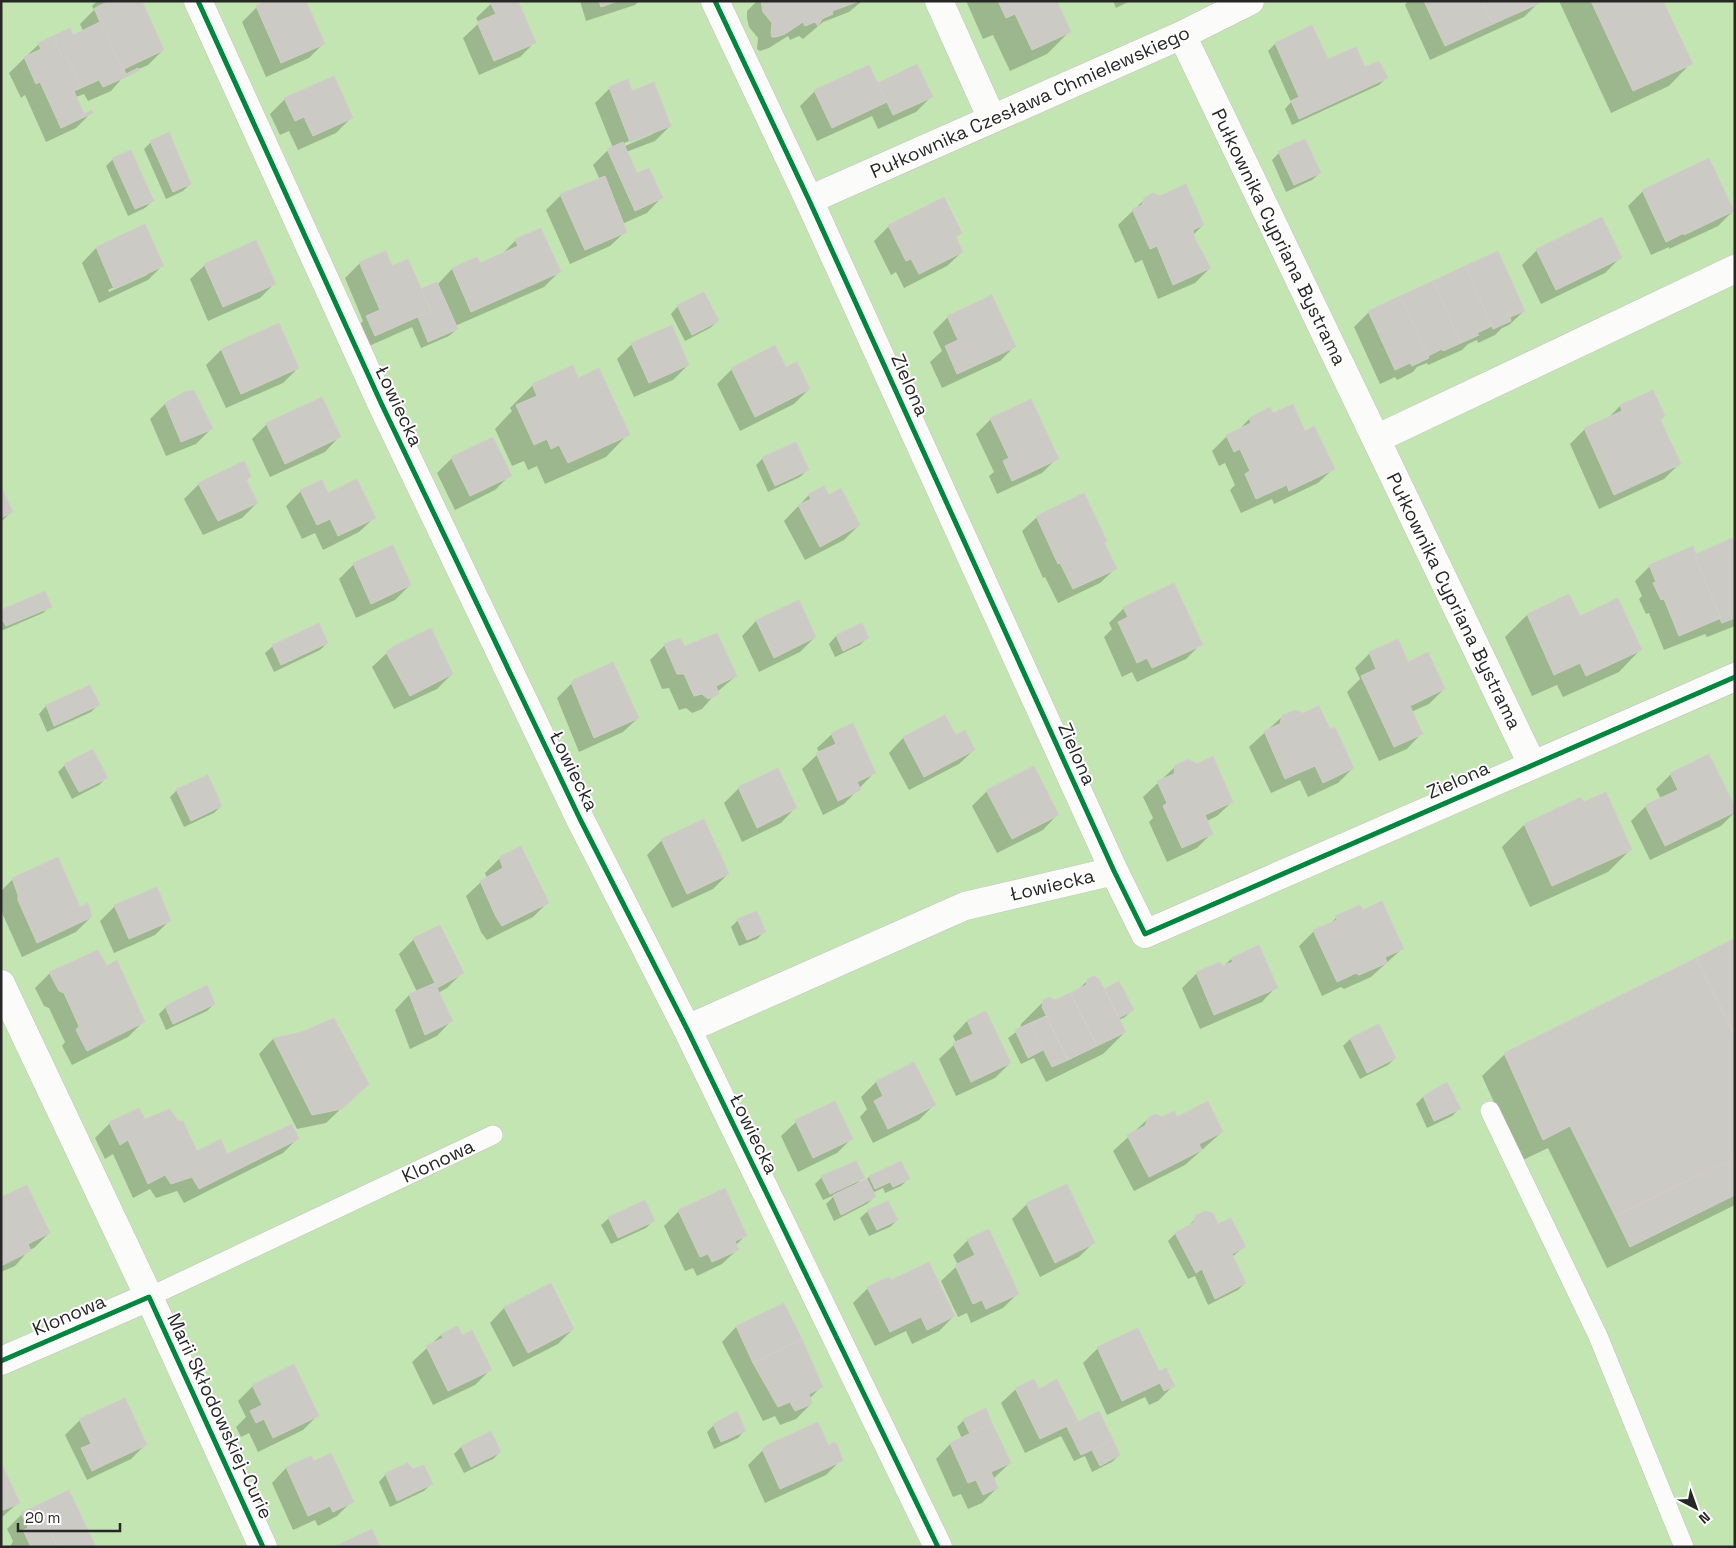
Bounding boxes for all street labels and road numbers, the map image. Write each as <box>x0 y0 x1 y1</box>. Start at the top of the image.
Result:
street label: Pułkownika Czesława Chmielewskiego <box>866 20 1194 184</box>
street label: Pułkownika Cypriana Bystrama <box>1206 104 1352 370</box>
street label: Zielona <box>885 350 935 420</box>
street label: Łowiecka <box>369 362 429 450</box>
street label: Pułkownika Cypriana Bystrama <box>1381 468 1527 734</box>
street label: Zielona <box>1052 719 1102 789</box>
street label: Łowiecka <box>544 727 604 815</box>
street label: Zielona <box>1423 755 1493 805</box>
street label: Łowiecka <box>1007 863 1097 907</box>
street label: Łowiecka <box>724 1090 784 1178</box>
street label: Klonowa <box>398 1133 478 1189</box>
street label: Klonowa <box>29 1288 109 1342</box>
street label: Marii Skłodowskiej-Curie <box>161 1309 279 1523</box>

